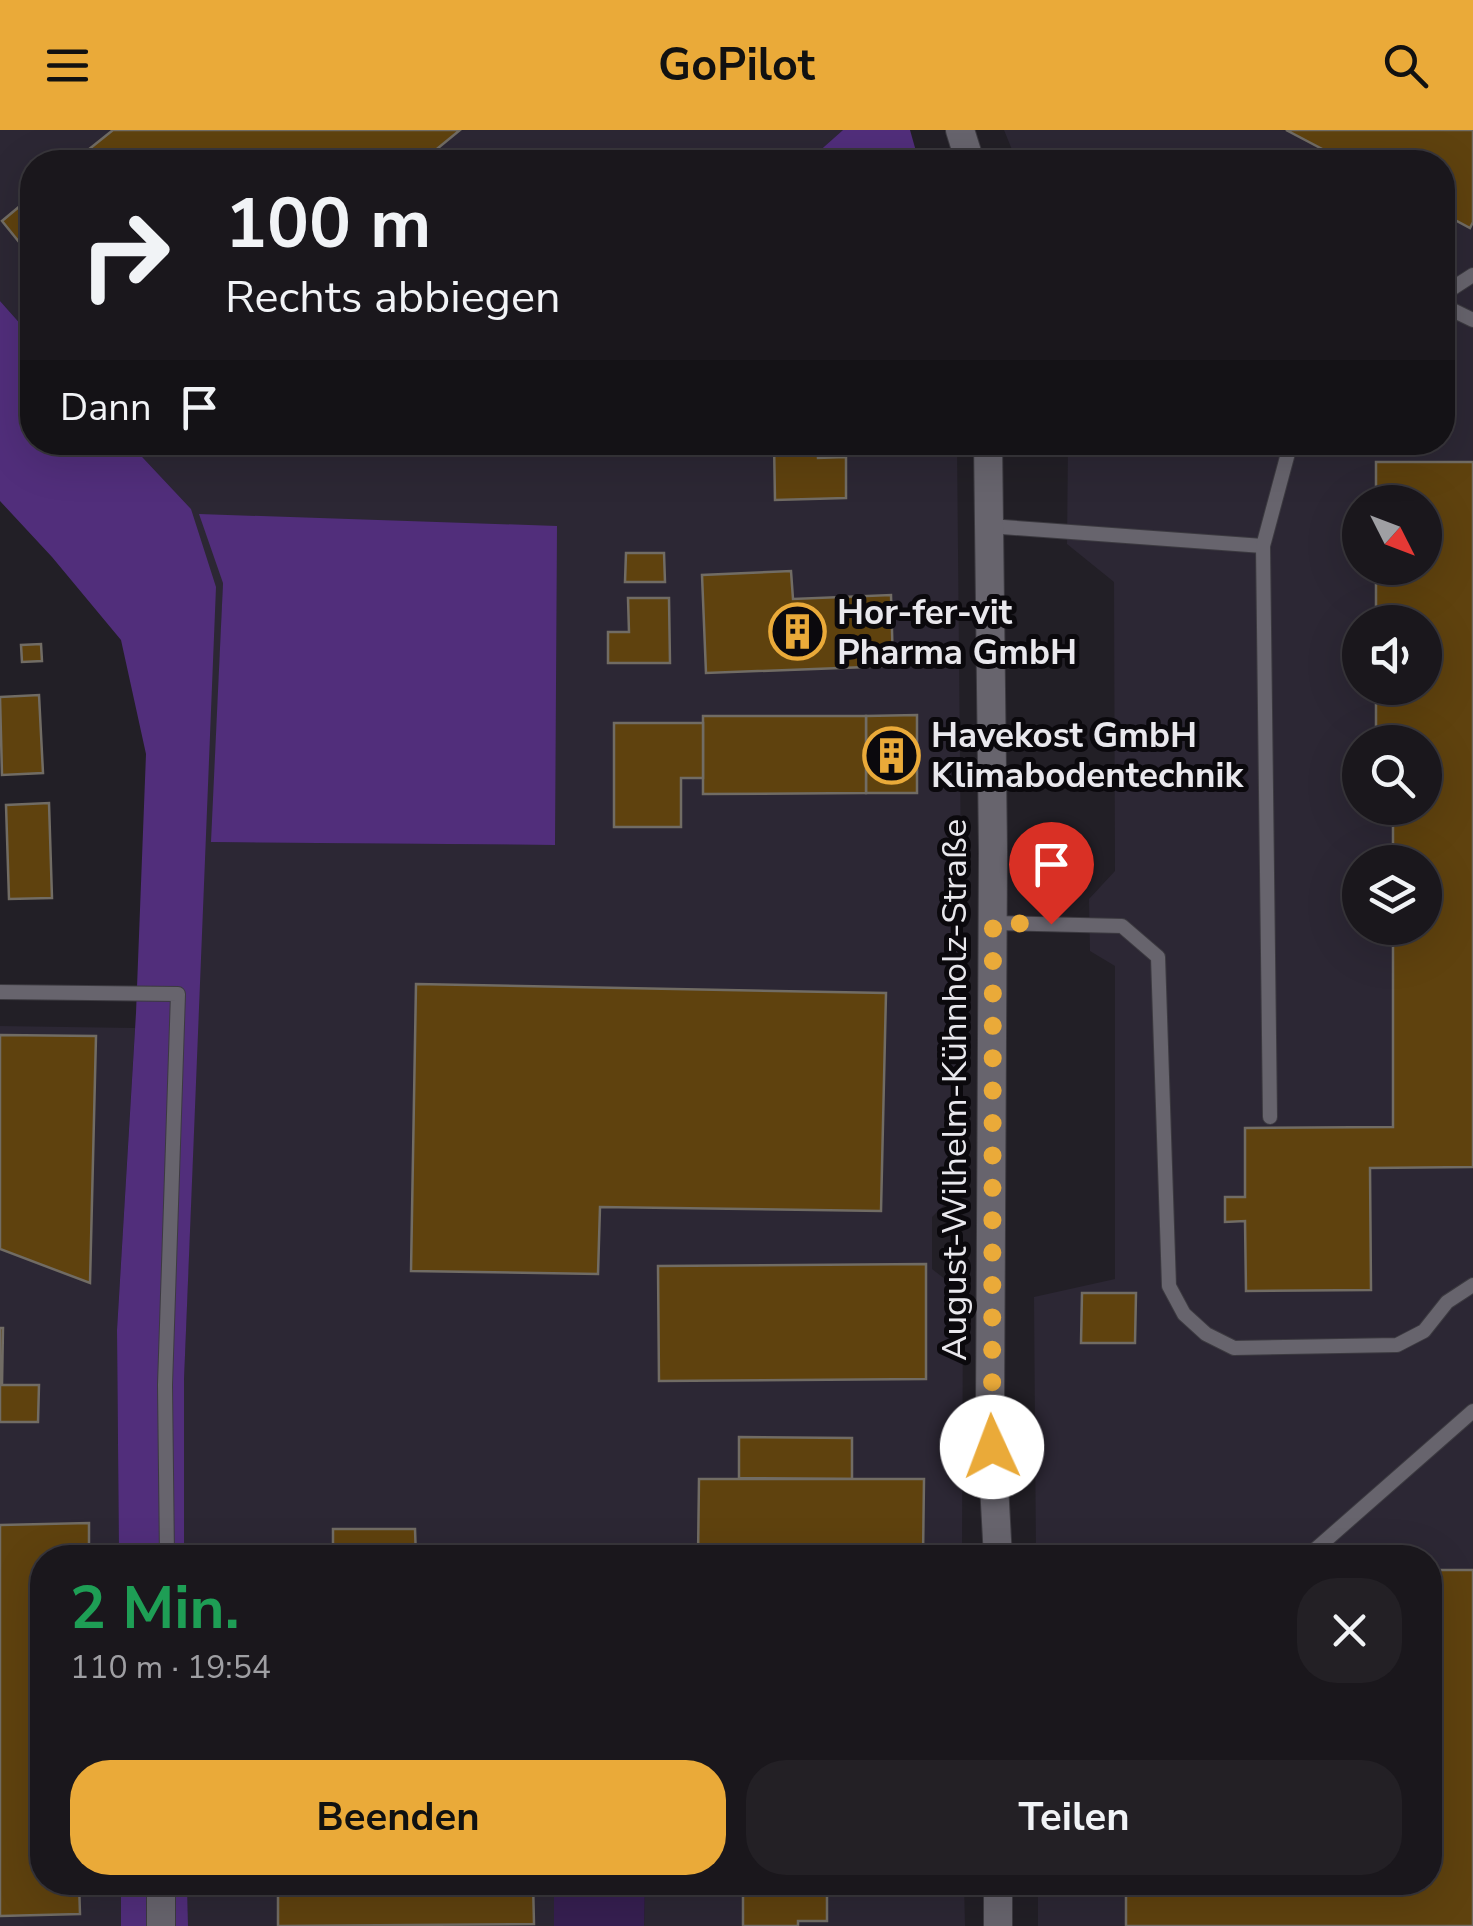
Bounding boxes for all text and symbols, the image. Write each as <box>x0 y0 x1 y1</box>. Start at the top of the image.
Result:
text: GoPilot <box>658 35 815 96</box>
icon: menu <box>40 38 95 93</box>
icon: search <box>1378 38 1433 93</box>
text: 100 m <box>225 176 431 272</box>
icon: right <box>60 190 190 320</box>
text: Rechts abbiegen <box>225 267 560 328</box>
icon: arrive <box>172 380 227 435</box>
text: Dann <box>60 382 152 433</box>
north arrow <box>1342 485 1442 585</box>
map controls <box>1342 485 1442 945</box>
place label: Hor-fer-vit Pharma GmbH <box>837 589 1077 676</box>
building icon: Hor-fer-vit Pharma GmbH <box>768 602 828 662</box>
button: sound <box>1342 605 1442 705</box>
place label: Havekost GmbH Klimabodentechnik <box>931 712 1244 799</box>
building icon: Havekost GmbH Klimabodentechnik <box>862 725 922 785</box>
button: search <box>1342 725 1442 825</box>
street label: August-Wilhelm-Kühnholz-Straße <box>931 819 978 1361</box>
pin <box>1009 822 1094 925</box>
icon: arrive <box>1024 837 1079 892</box>
button: layers <box>1342 845 1442 945</box>
position arrow <box>940 1395 1044 1499</box>
text: 2 Min. <box>70 1567 240 1649</box>
button: close <box>1297 1578 1402 1683</box>
text: 110 m · 19:54 <box>70 1646 271 1689</box>
button: Beenden <box>70 1760 726 1875</box>
button: Teilen <box>746 1760 1402 1875</box>

